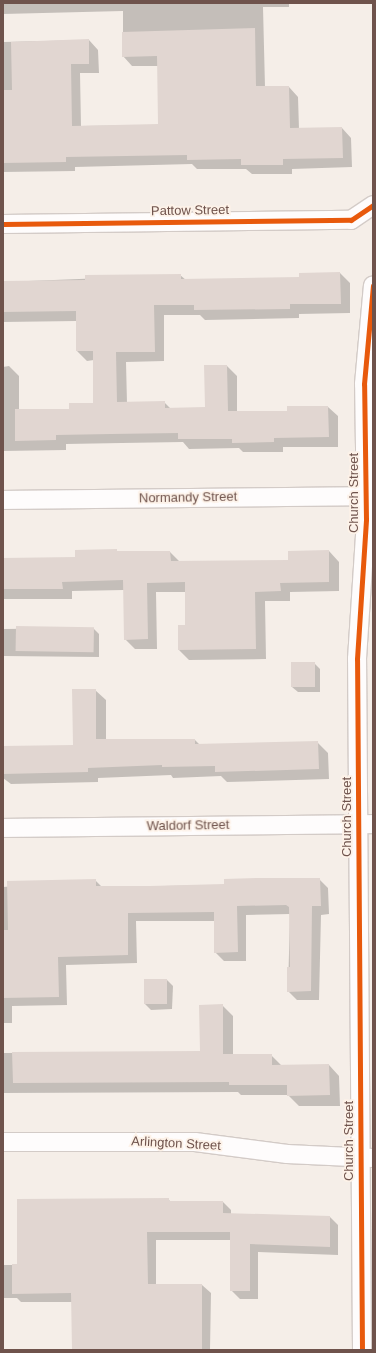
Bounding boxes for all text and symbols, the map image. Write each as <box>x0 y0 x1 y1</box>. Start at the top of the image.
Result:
street label: Pattow Street <box>151 203 229 219</box>
street label: Church Street <box>346 453 362 533</box>
street label: Normandy Street <box>139 489 237 507</box>
street label: Church Street <box>339 777 355 857</box>
street label: Waldorf Street <box>147 817 229 835</box>
street label: Church Street <box>341 1101 357 1181</box>
street label: Arlington Street <box>131 1134 221 1154</box>

